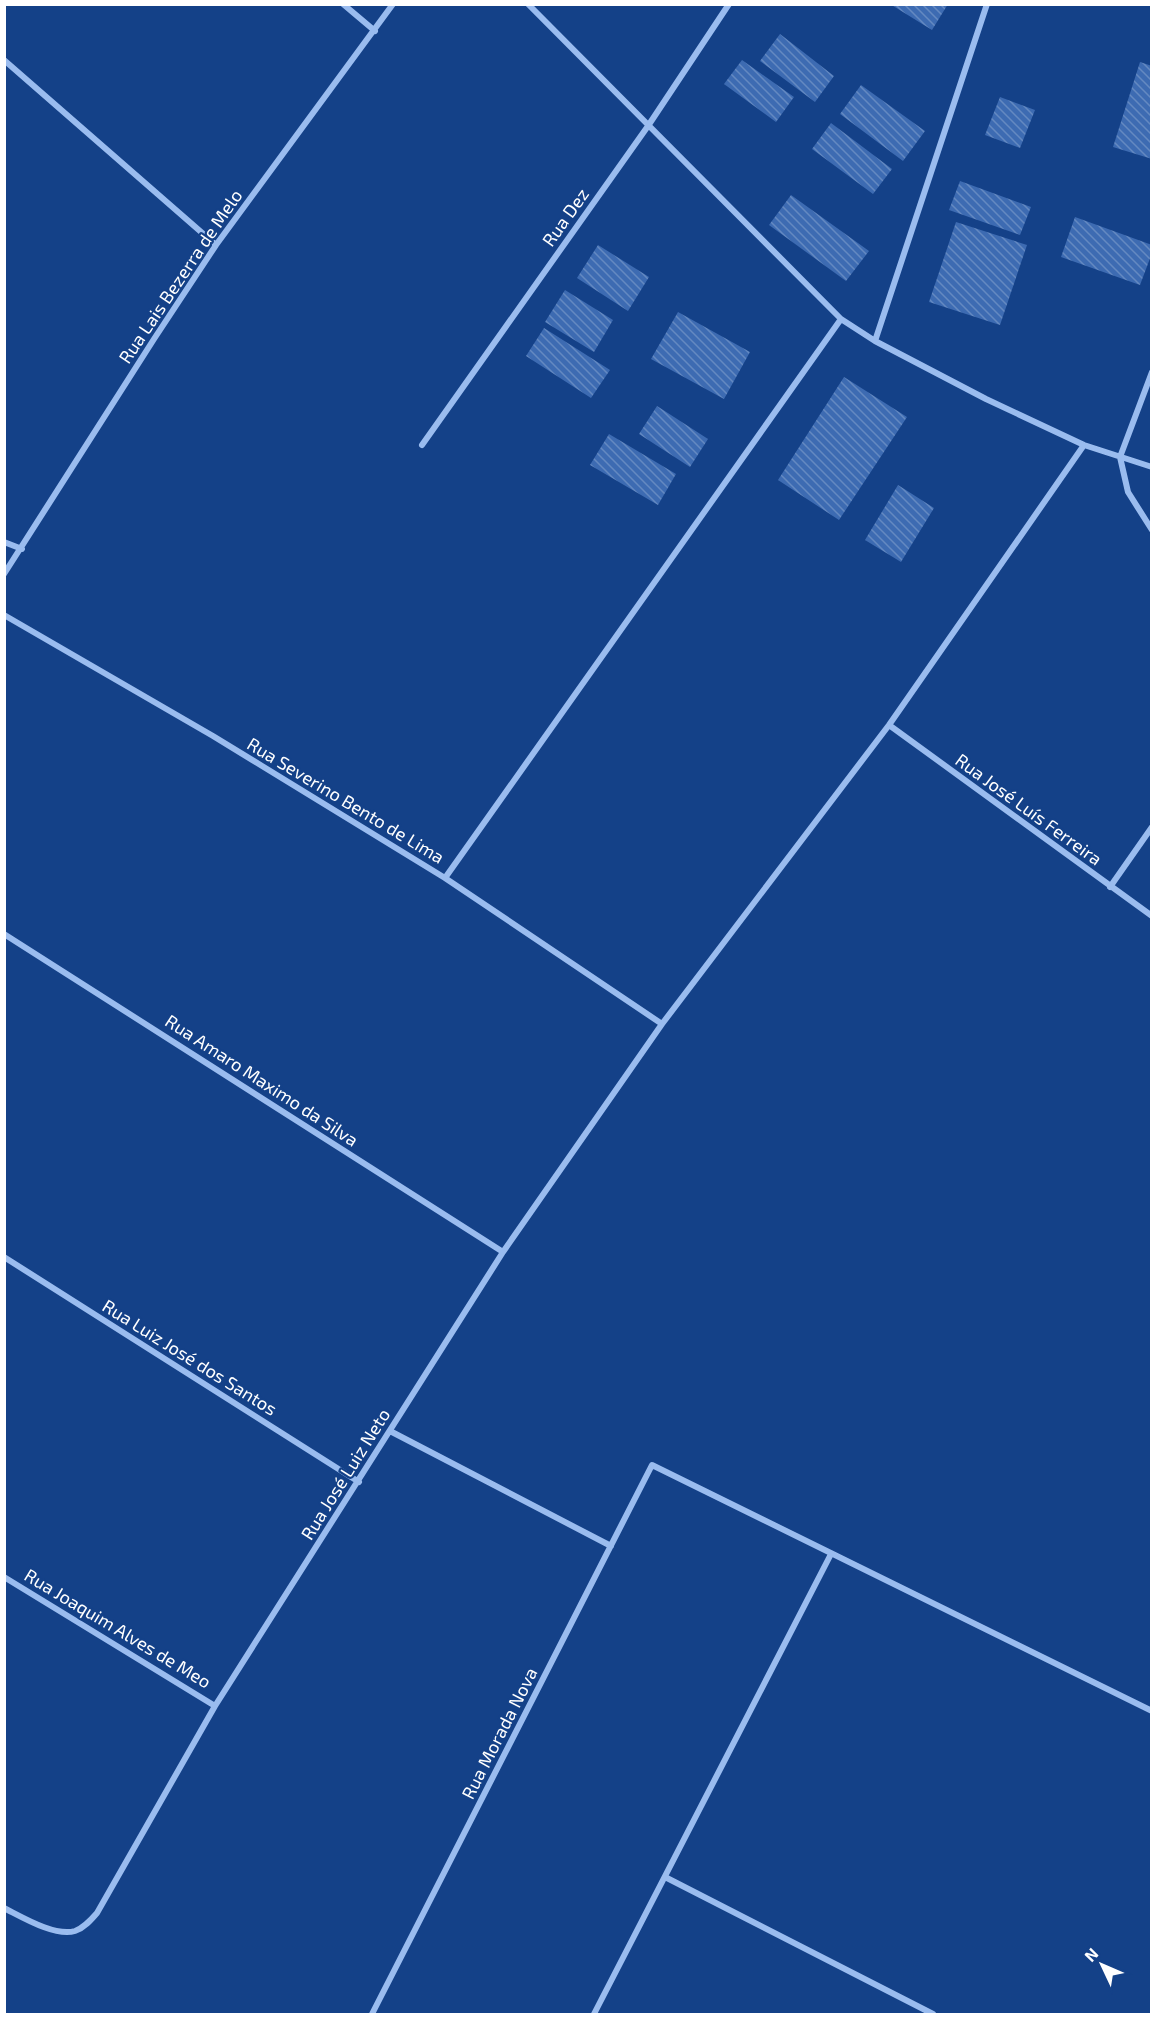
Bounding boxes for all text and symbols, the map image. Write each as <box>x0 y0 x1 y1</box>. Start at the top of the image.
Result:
street label: Rua Dez <box>537 184 593 250</box>
street label: Rua Lais Bezerra de Melo <box>114 185 246 367</box>
street label: Rua Severino Bento de Lima <box>243 732 449 868</box>
street label: Rua José Luís Ferreira <box>951 748 1107 870</box>
street label: Rua Amaro Maximo da Silva <box>161 1009 363 1151</box>
street label: Rua Luiz José dos Santos <box>99 1294 281 1420</box>
street label: Rua José Luiz Neto <box>296 1404 394 1544</box>
street label: Rua Joaquim Alves de Meo <box>21 1564 215 1692</box>
street label: Rua Morada Nova <box>456 1664 542 1802</box>
north arrow <box>1072 1935 1132 1995</box>
text: N <box>1080 1943 1102 1965</box>

